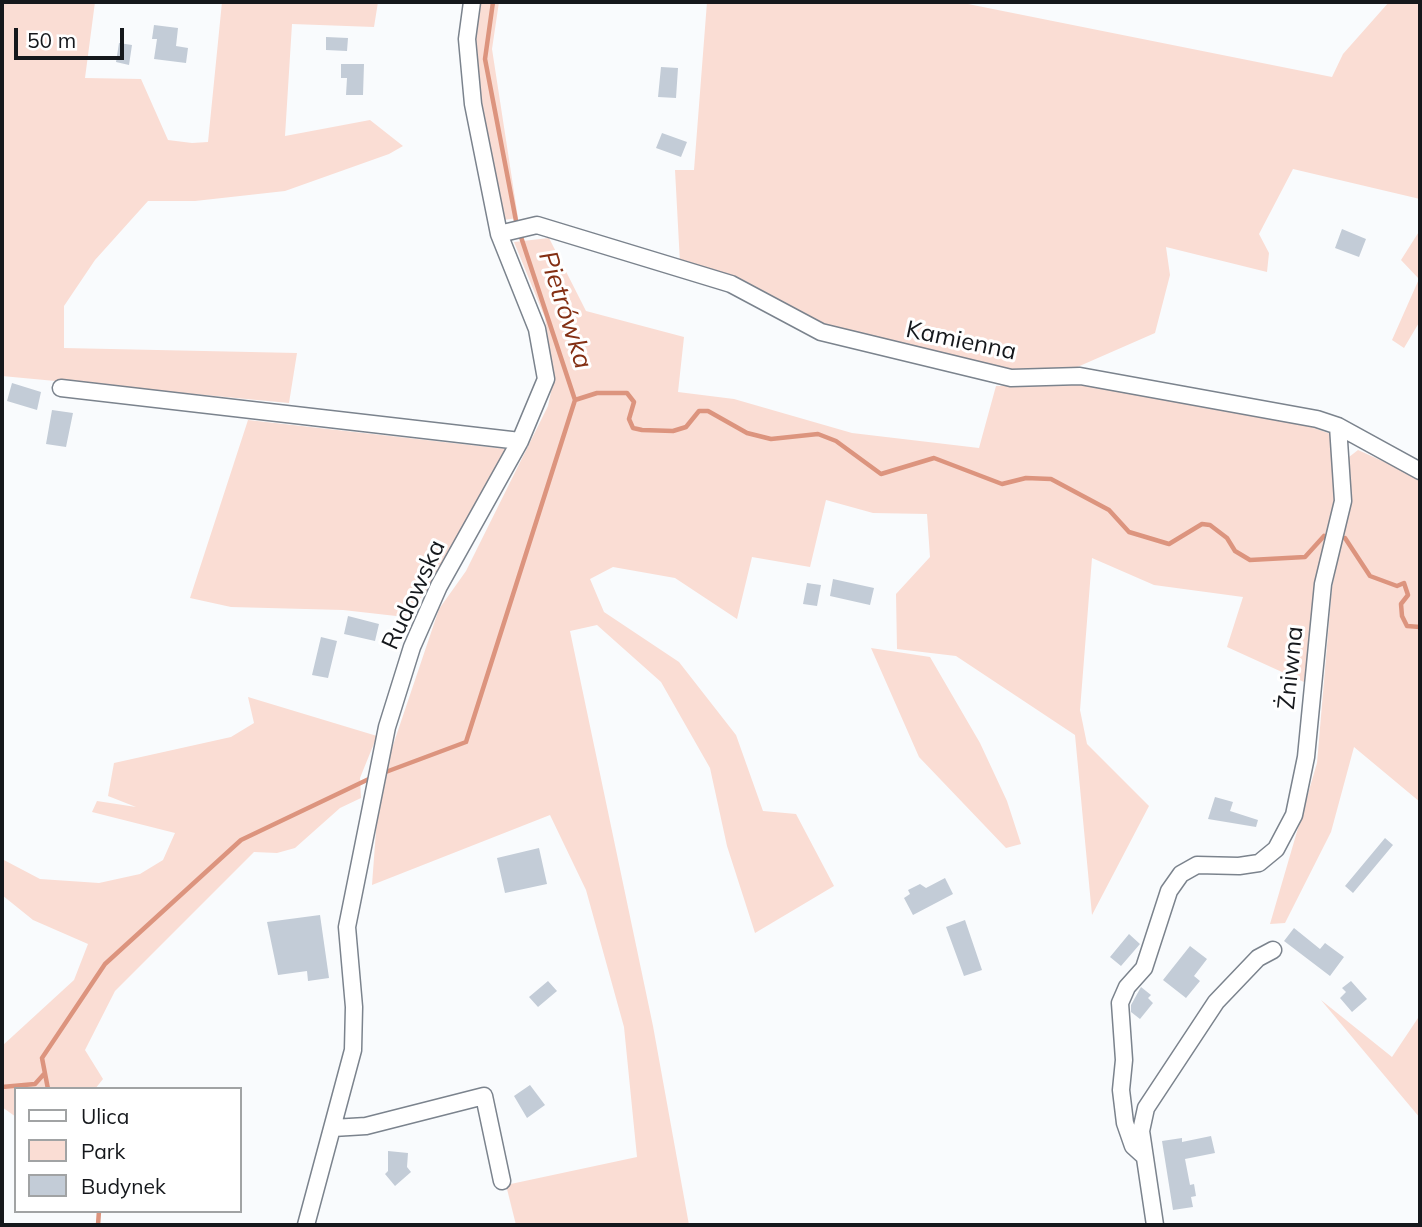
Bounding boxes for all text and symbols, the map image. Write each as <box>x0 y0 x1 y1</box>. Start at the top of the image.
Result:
scale bar <box>18 14 128 58</box>
text: 50 m <box>27 27 76 53</box>
water label: Pietrówka <box>531 247 599 373</box>
street label: Kamienna <box>903 315 1019 367</box>
street label: Rudowska <box>376 536 452 654</box>
street label: Żniwna <box>1272 625 1310 711</box>
legend <box>14 1087 242 1213</box>
text: Ulica <box>81 1103 129 1129</box>
text: Park <box>81 1138 125 1164</box>
text: Budynek <box>81 1173 166 1199</box>

